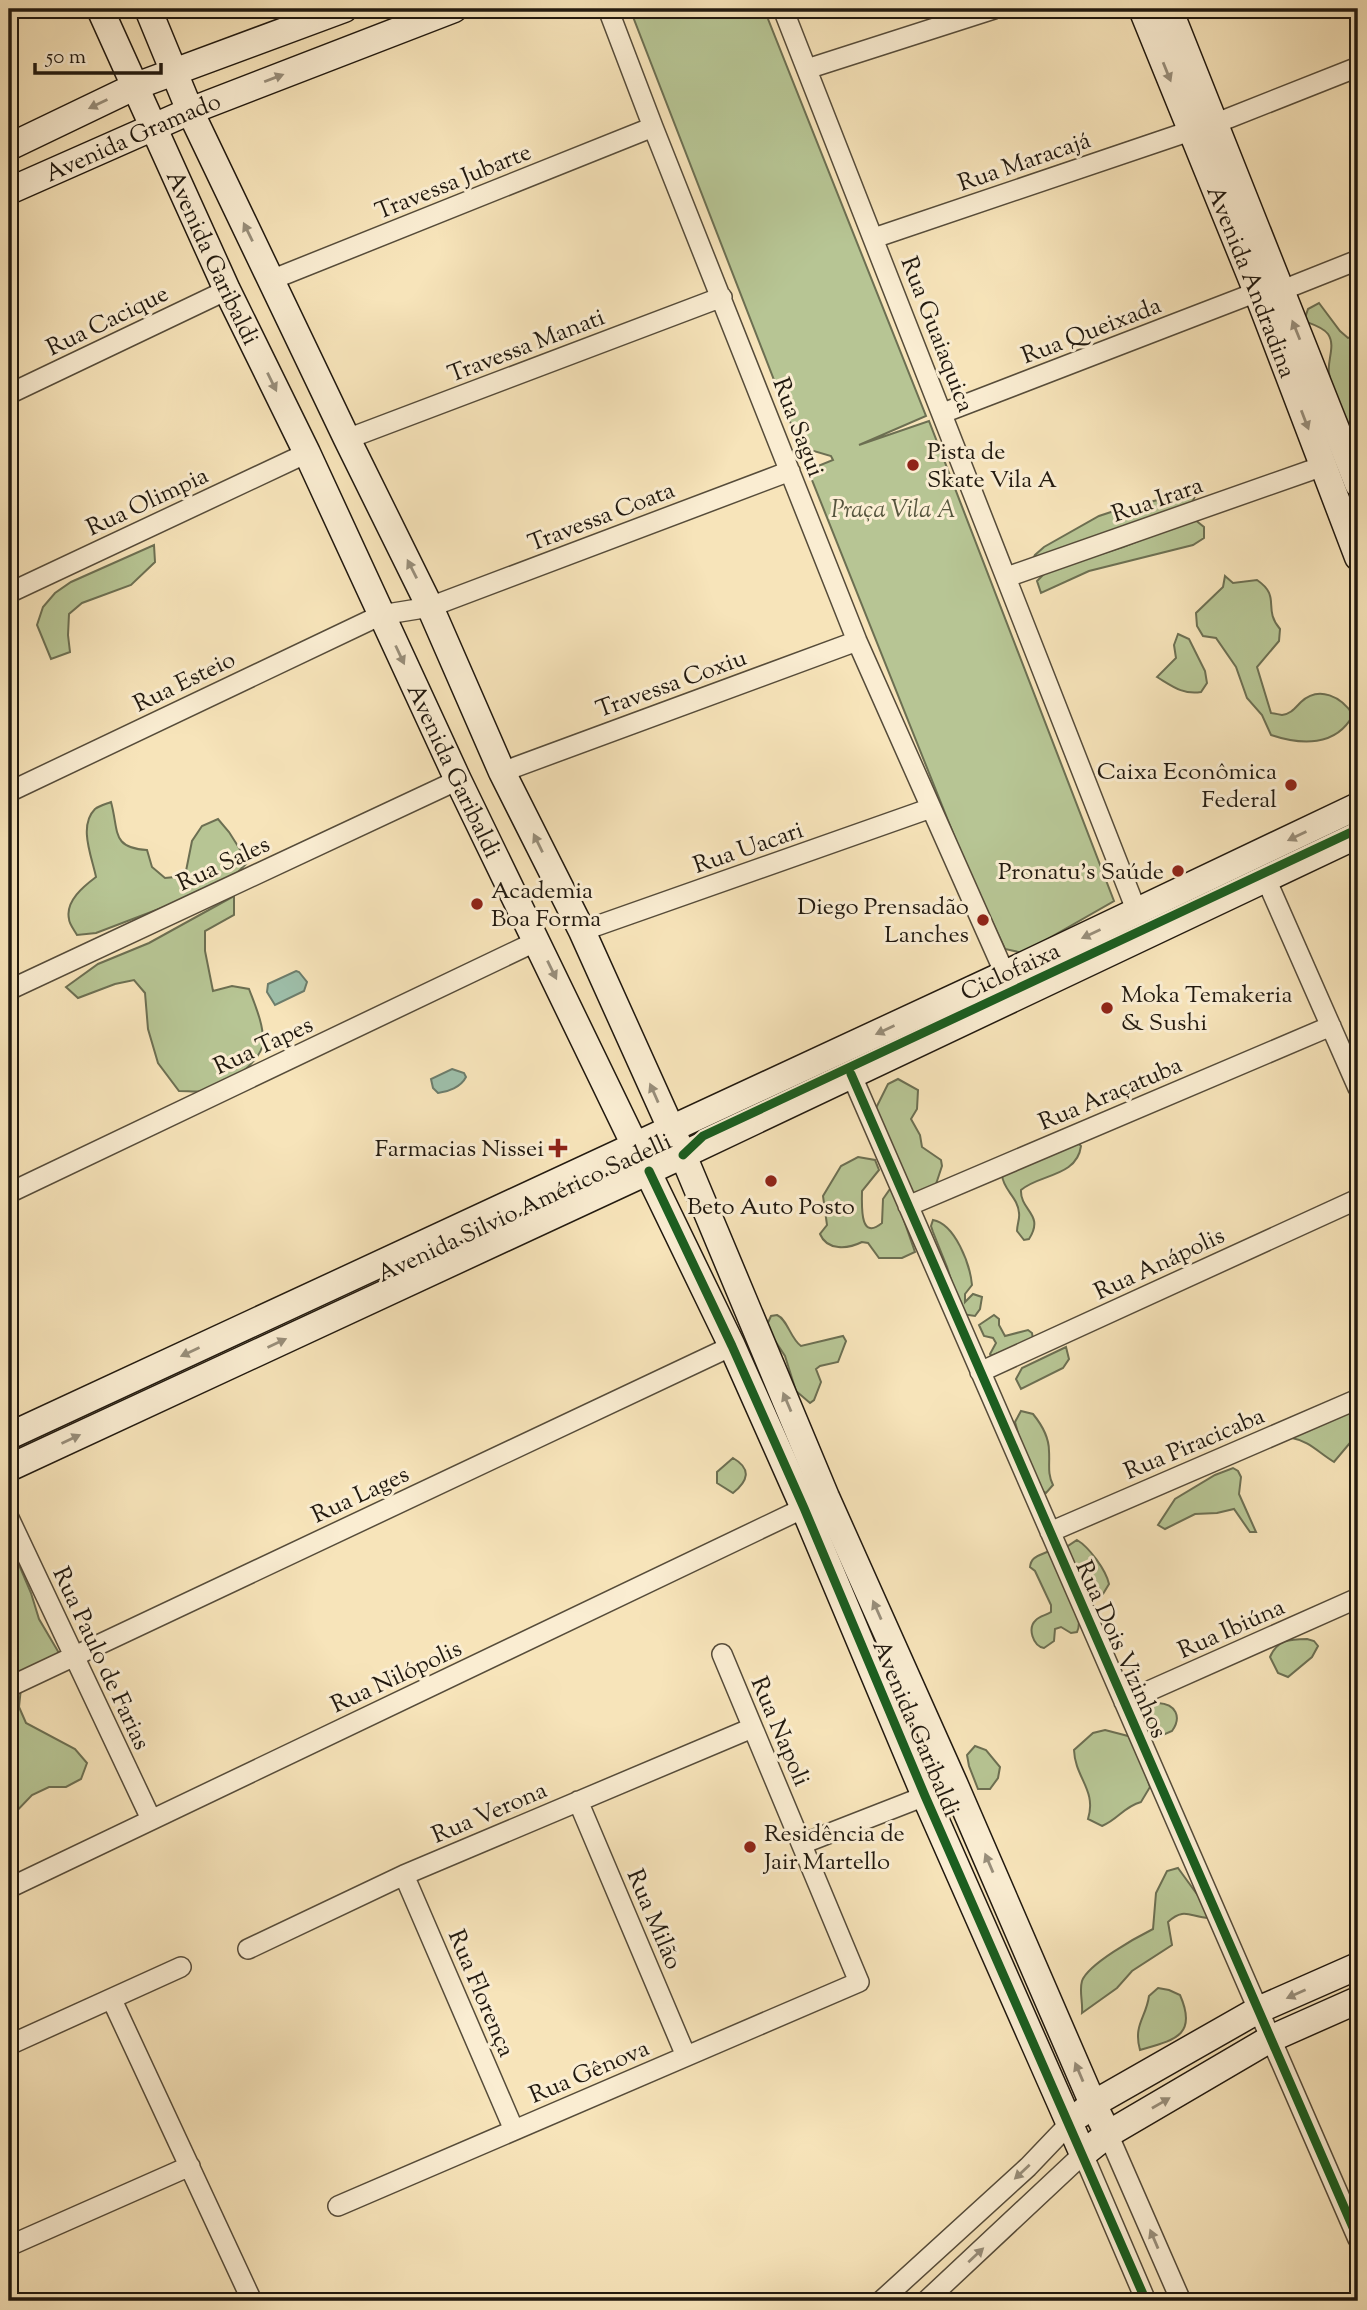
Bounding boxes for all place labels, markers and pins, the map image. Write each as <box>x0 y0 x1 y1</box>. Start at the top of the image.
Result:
place label: Pista de Skate Vila A <box>927 436 1057 498</box>
marker: Pista de Skate Vila A <box>905 457 921 473</box>
place label: Caixa Econômica Federal <box>1097 756 1277 818</box>
marker: Caixa Econômica Federal <box>1283 777 1299 793</box>
place label: Pronatu's Saúde <box>998 856 1164 890</box>
marker: Pronatu's Saúde <box>1170 863 1186 879</box>
place label: Academia Boa Forma <box>491 875 601 937</box>
place label: Diego Prensadão Lanches <box>797 891 969 953</box>
marker: Academia Boa Forma <box>469 896 485 912</box>
marker: Diego Prensadão Lanches <box>975 912 991 928</box>
place label: Moka Temakeria & Sushi <box>1121 979 1293 1041</box>
marker: Moka Temakeria & Sushi <box>1099 1000 1115 1016</box>
place label: Farmacias Nissei <box>375 1133 544 1167</box>
marker: Farmacias Nissei <box>550 1140 566 1156</box>
marker: Beto Auto Posto <box>763 1173 779 1189</box>
place label: Beto Auto Posto <box>687 1191 855 1225</box>
place label: Residência de Jair Martello <box>762 1818 905 1880</box>
marker: Residência de Jair Martello <box>742 1839 758 1855</box>

